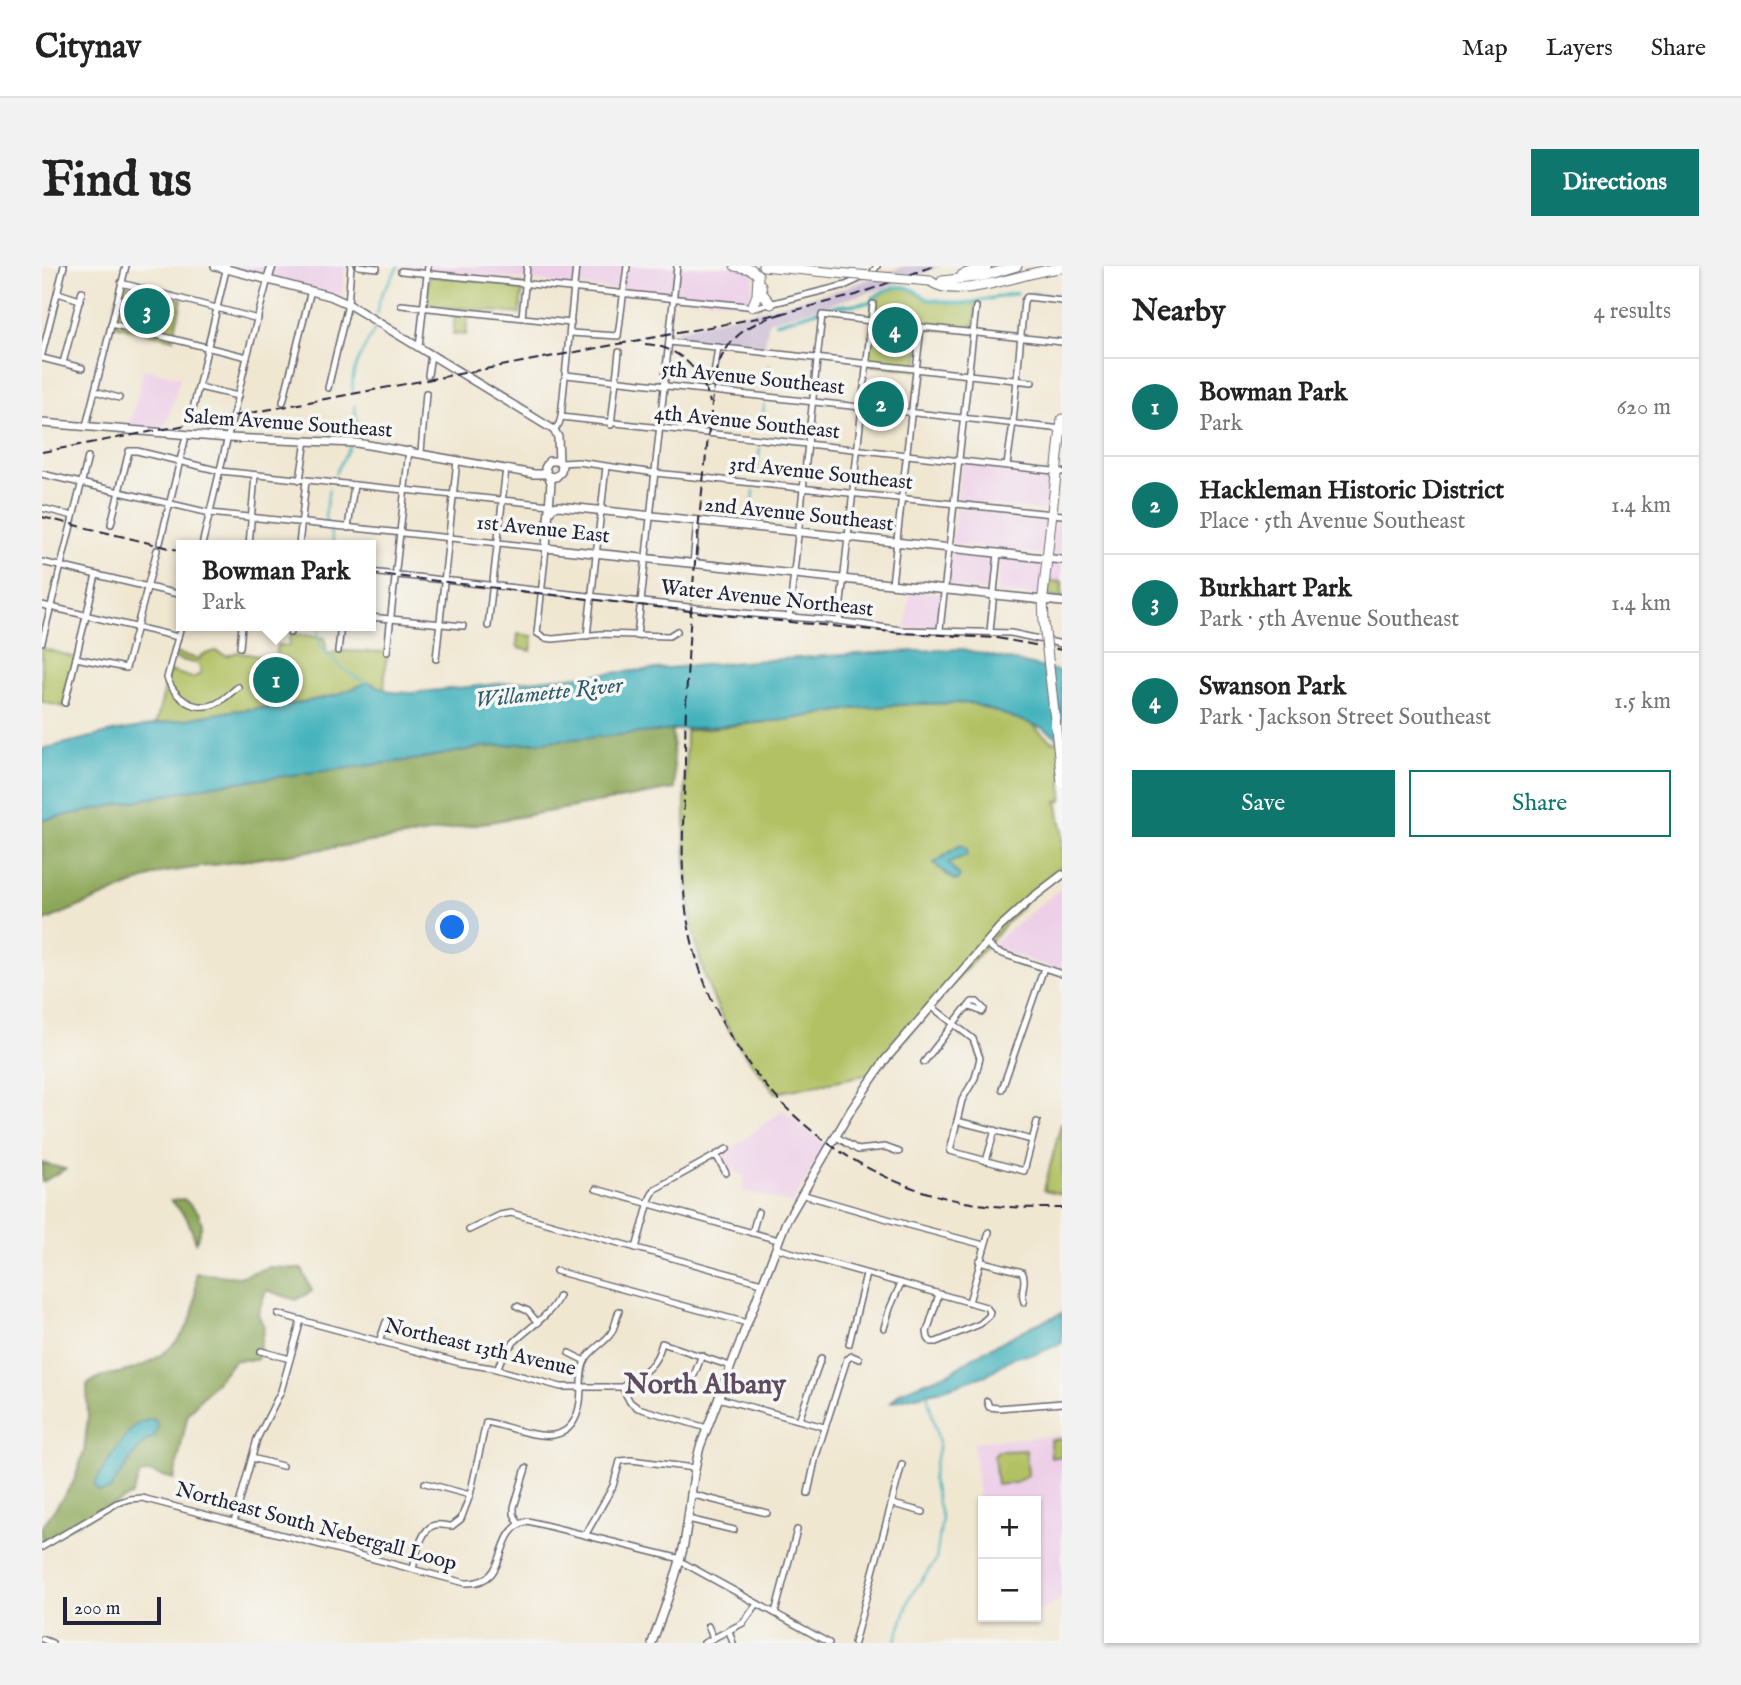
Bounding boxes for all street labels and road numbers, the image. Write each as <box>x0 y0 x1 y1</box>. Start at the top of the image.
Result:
street label: 5th Avenue Southeast <box>660 356 846 402</box>
street label: 4th Avenue Southeast <box>653 400 841 446</box>
street label: Salem Avenue Southeast <box>183 403 393 445</box>
street label: 3rd Avenue Southeast <box>728 451 914 497</box>
street label: 2nd Avenue Southeast <box>703 492 895 538</box>
street label: 1st Avenue East <box>475 510 611 550</box>
street label: Water Avenue Northeast <box>659 574 875 624</box>
street label: Northeast 13th Avenue <box>382 1313 579 1383</box>
street label: Northeast South Nebergall Loop <box>172 1476 460 1578</box>

